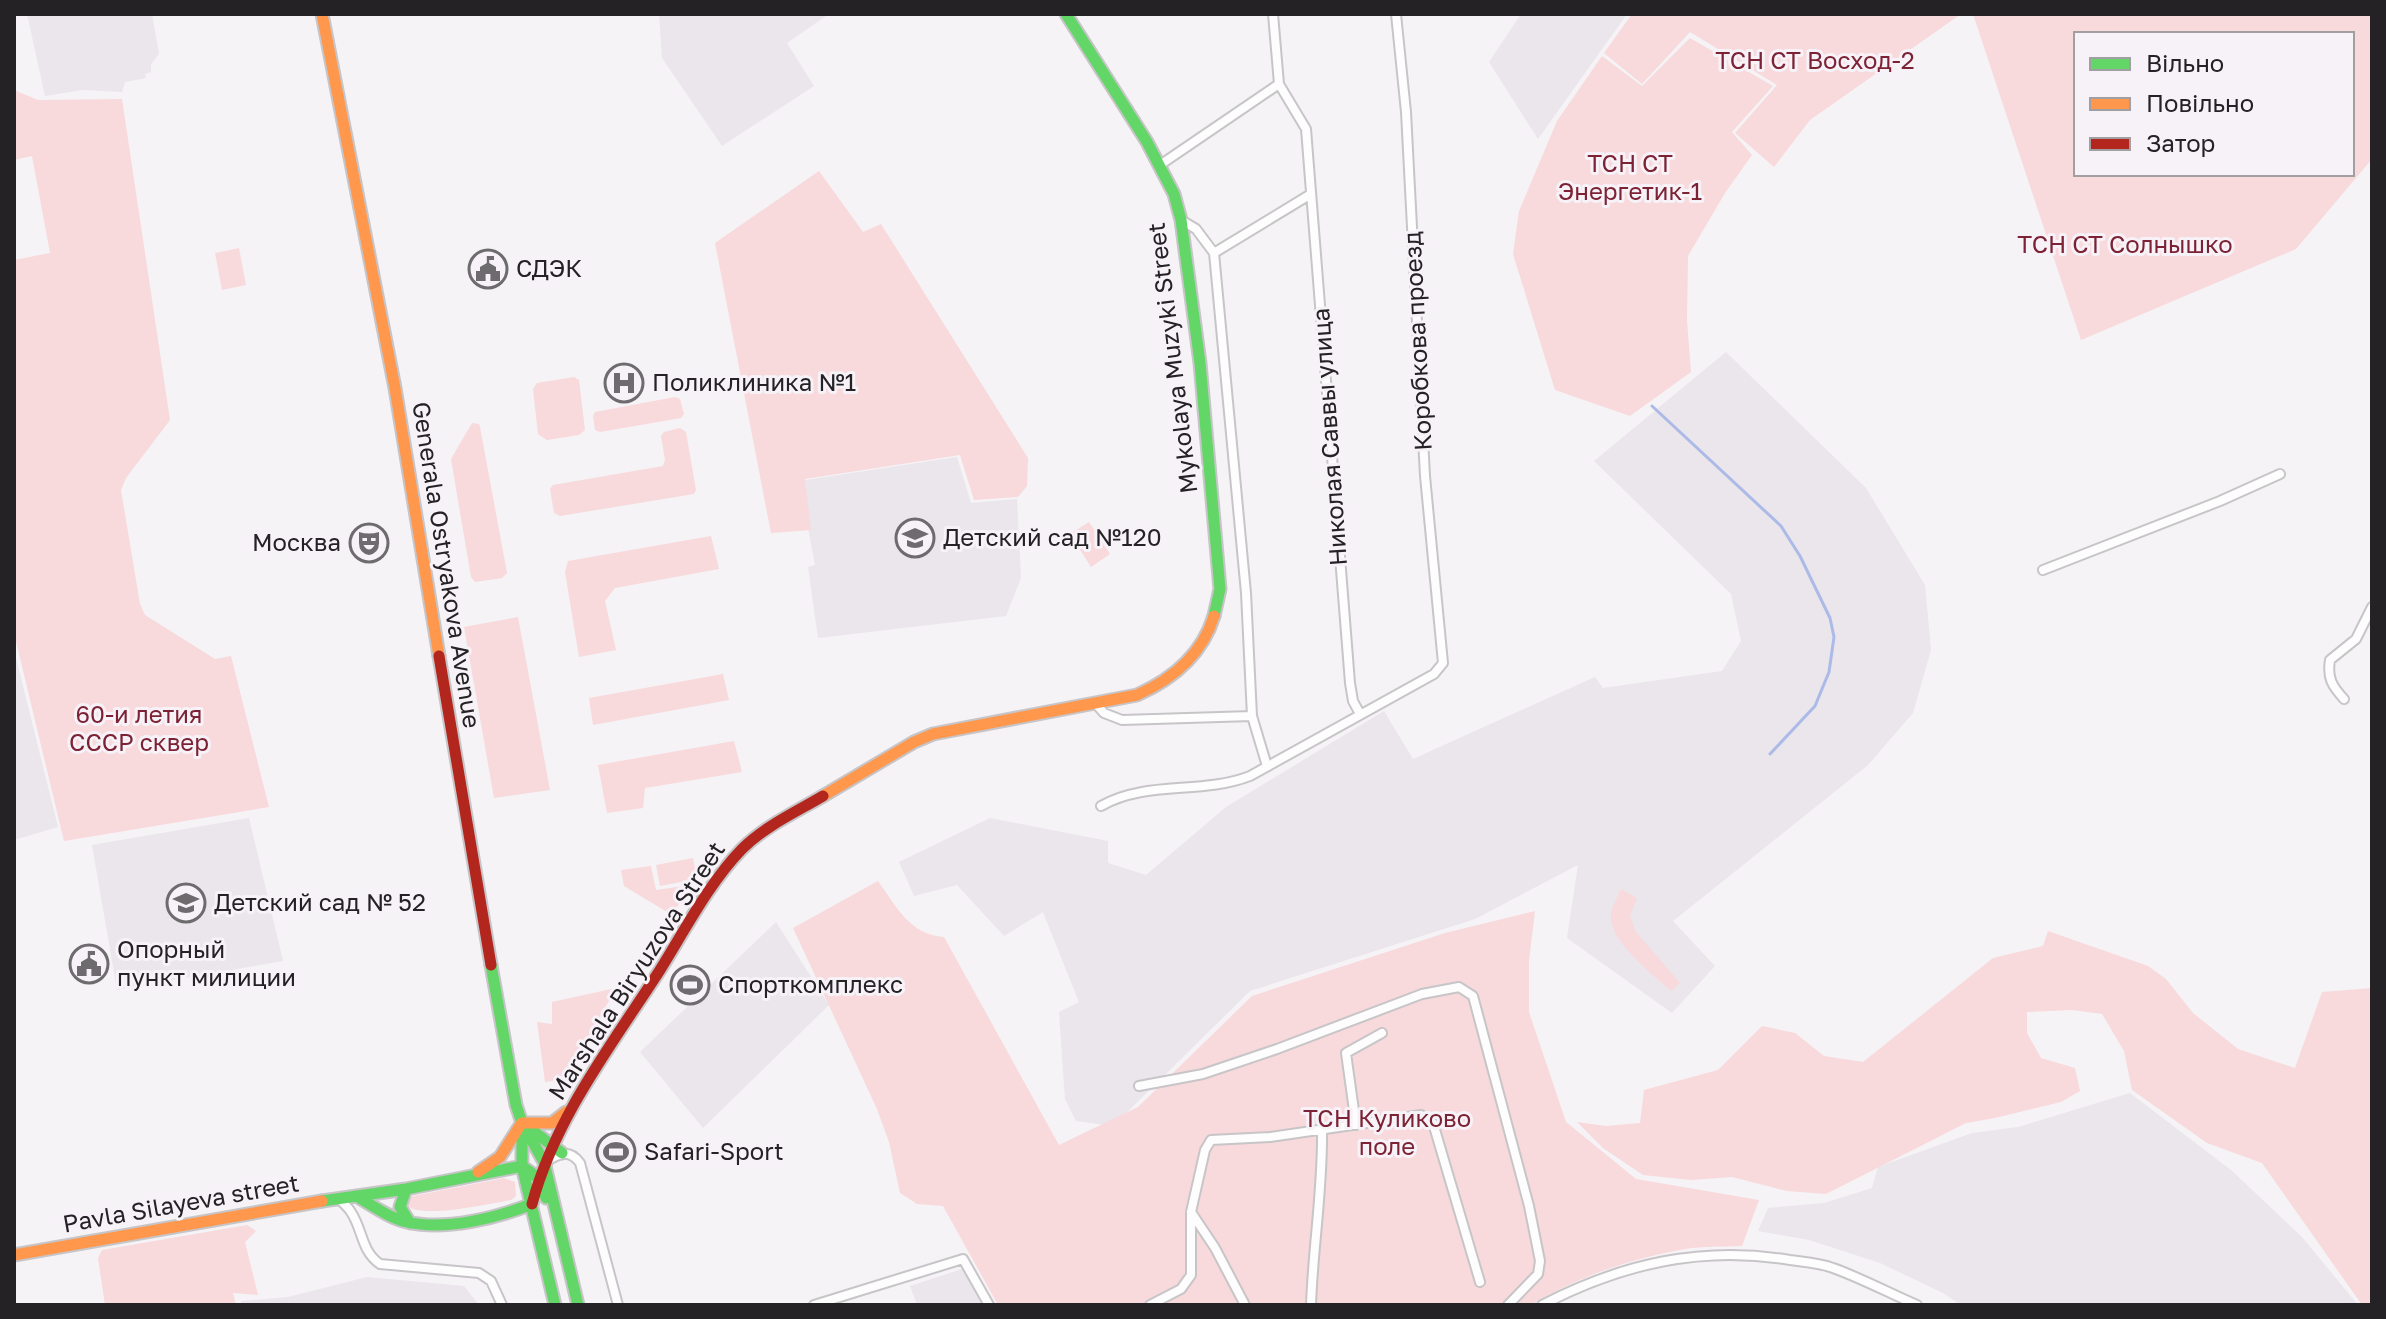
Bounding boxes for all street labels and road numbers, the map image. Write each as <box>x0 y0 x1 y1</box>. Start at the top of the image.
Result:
street label: Mykolaya Muzyki Street <box>1141 221 1203 495</box>
street label: Коробкова проезд <box>1396 231 1437 451</box>
street label: Николая Саввы улица <box>1305 307 1352 567</box>
street label: Generala Ostryakova Avenue <box>407 400 488 730</box>
street label: Marshala Biryuzova Street <box>541 836 730 1105</box>
street label: Pavla Silayeva street <box>60 1167 301 1238</box>

